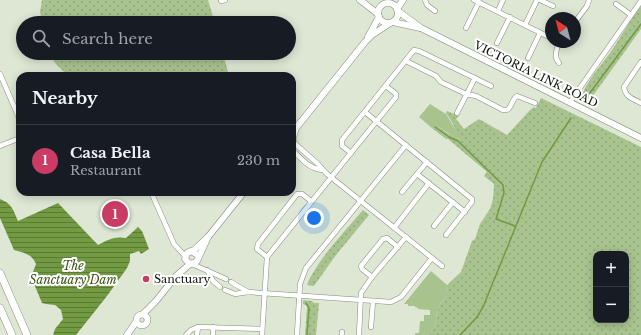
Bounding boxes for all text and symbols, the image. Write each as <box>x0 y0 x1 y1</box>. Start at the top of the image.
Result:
north arrow <box>545 12 581 48</box>
search box <box>16 16 296 60</box>
icon: search <box>30 27 52 49</box>
text: Search here <box>62 29 153 48</box>
street label: VICTORIA LINK ROAD <box>471 37 600 110</box>
text: Nearby <box>32 88 98 109</box>
text: Casa Bella <box>70 143 151 162</box>
text: 1 <box>42 152 48 169</box>
text: 230 m <box>237 152 280 169</box>
text: Restaurant <box>70 162 142 179</box>
pin: 1 <box>102 199 128 229</box>
your location <box>304 208 324 228</box>
map controls <box>593 251 629 323</box>
button: + <box>593 251 629 287</box>
water label: The Sanctuary Dam <box>29 258 117 287</box>
place label: Sanctuary <box>154 272 211 286</box>
marker: Sanctuary <box>141 274 151 284</box>
button: − <box>593 287 629 323</box>

